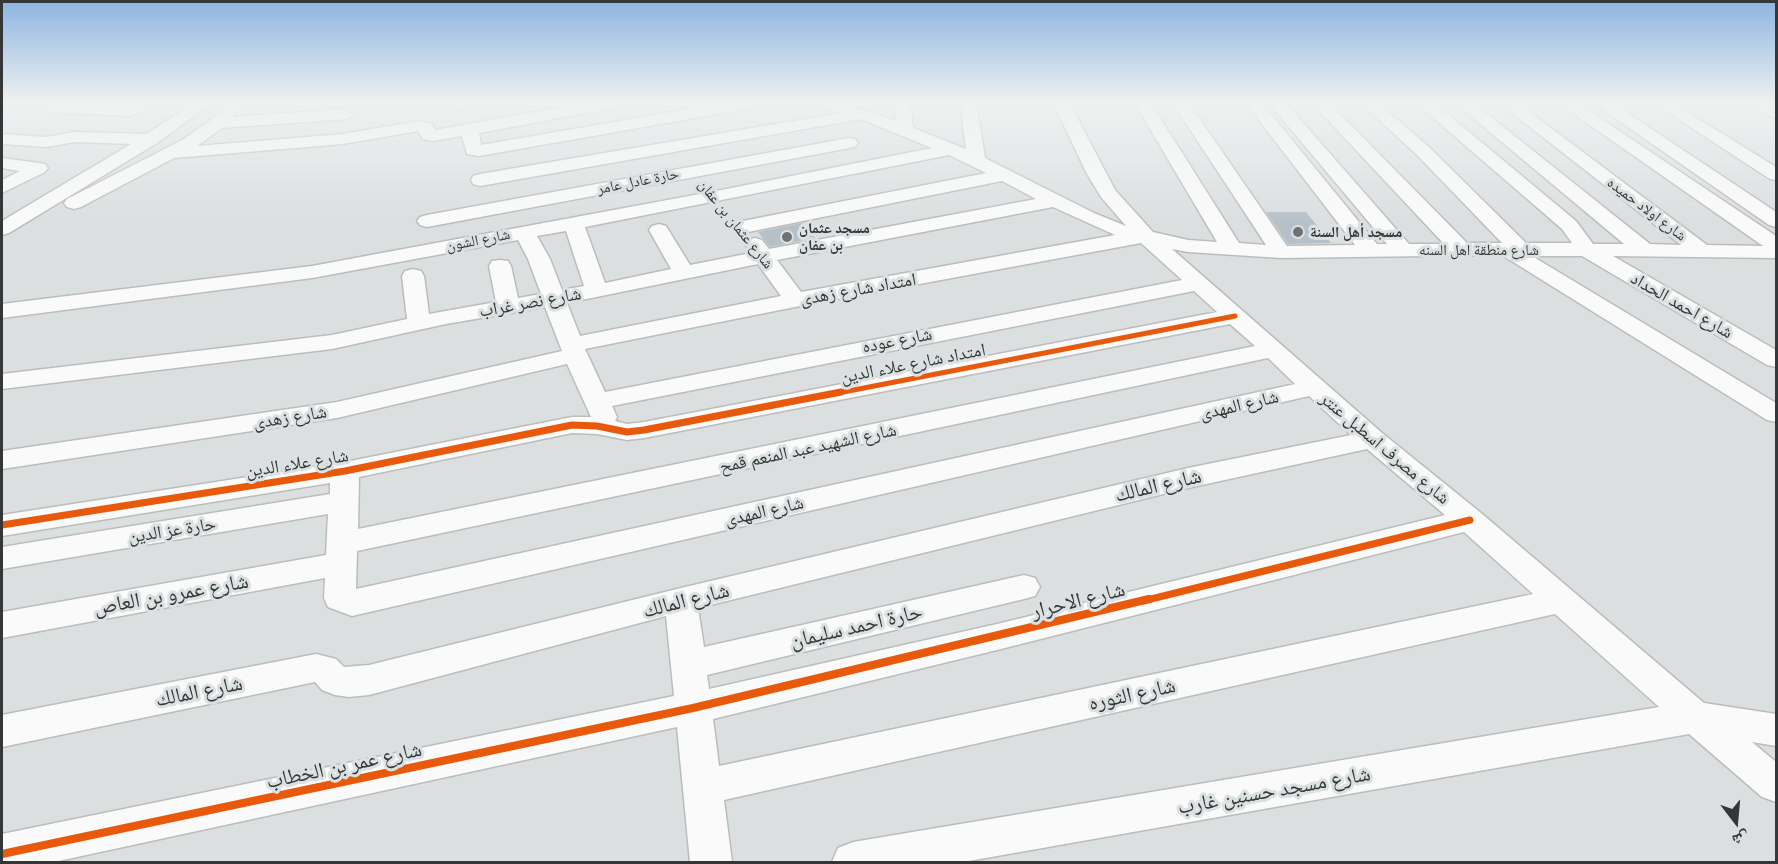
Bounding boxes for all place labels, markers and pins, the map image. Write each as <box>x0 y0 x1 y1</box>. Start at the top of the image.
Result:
place label: مسجد عثمان بن عفان <box>799 219 870 254</box>
place label: مسجد أهل السنة <box>1310 223 1402 241</box>
marker: مسجد أهل السنة <box>1291 225 1305 239</box>
marker: مسجد عثمان بن عفان <box>780 230 794 244</box>

